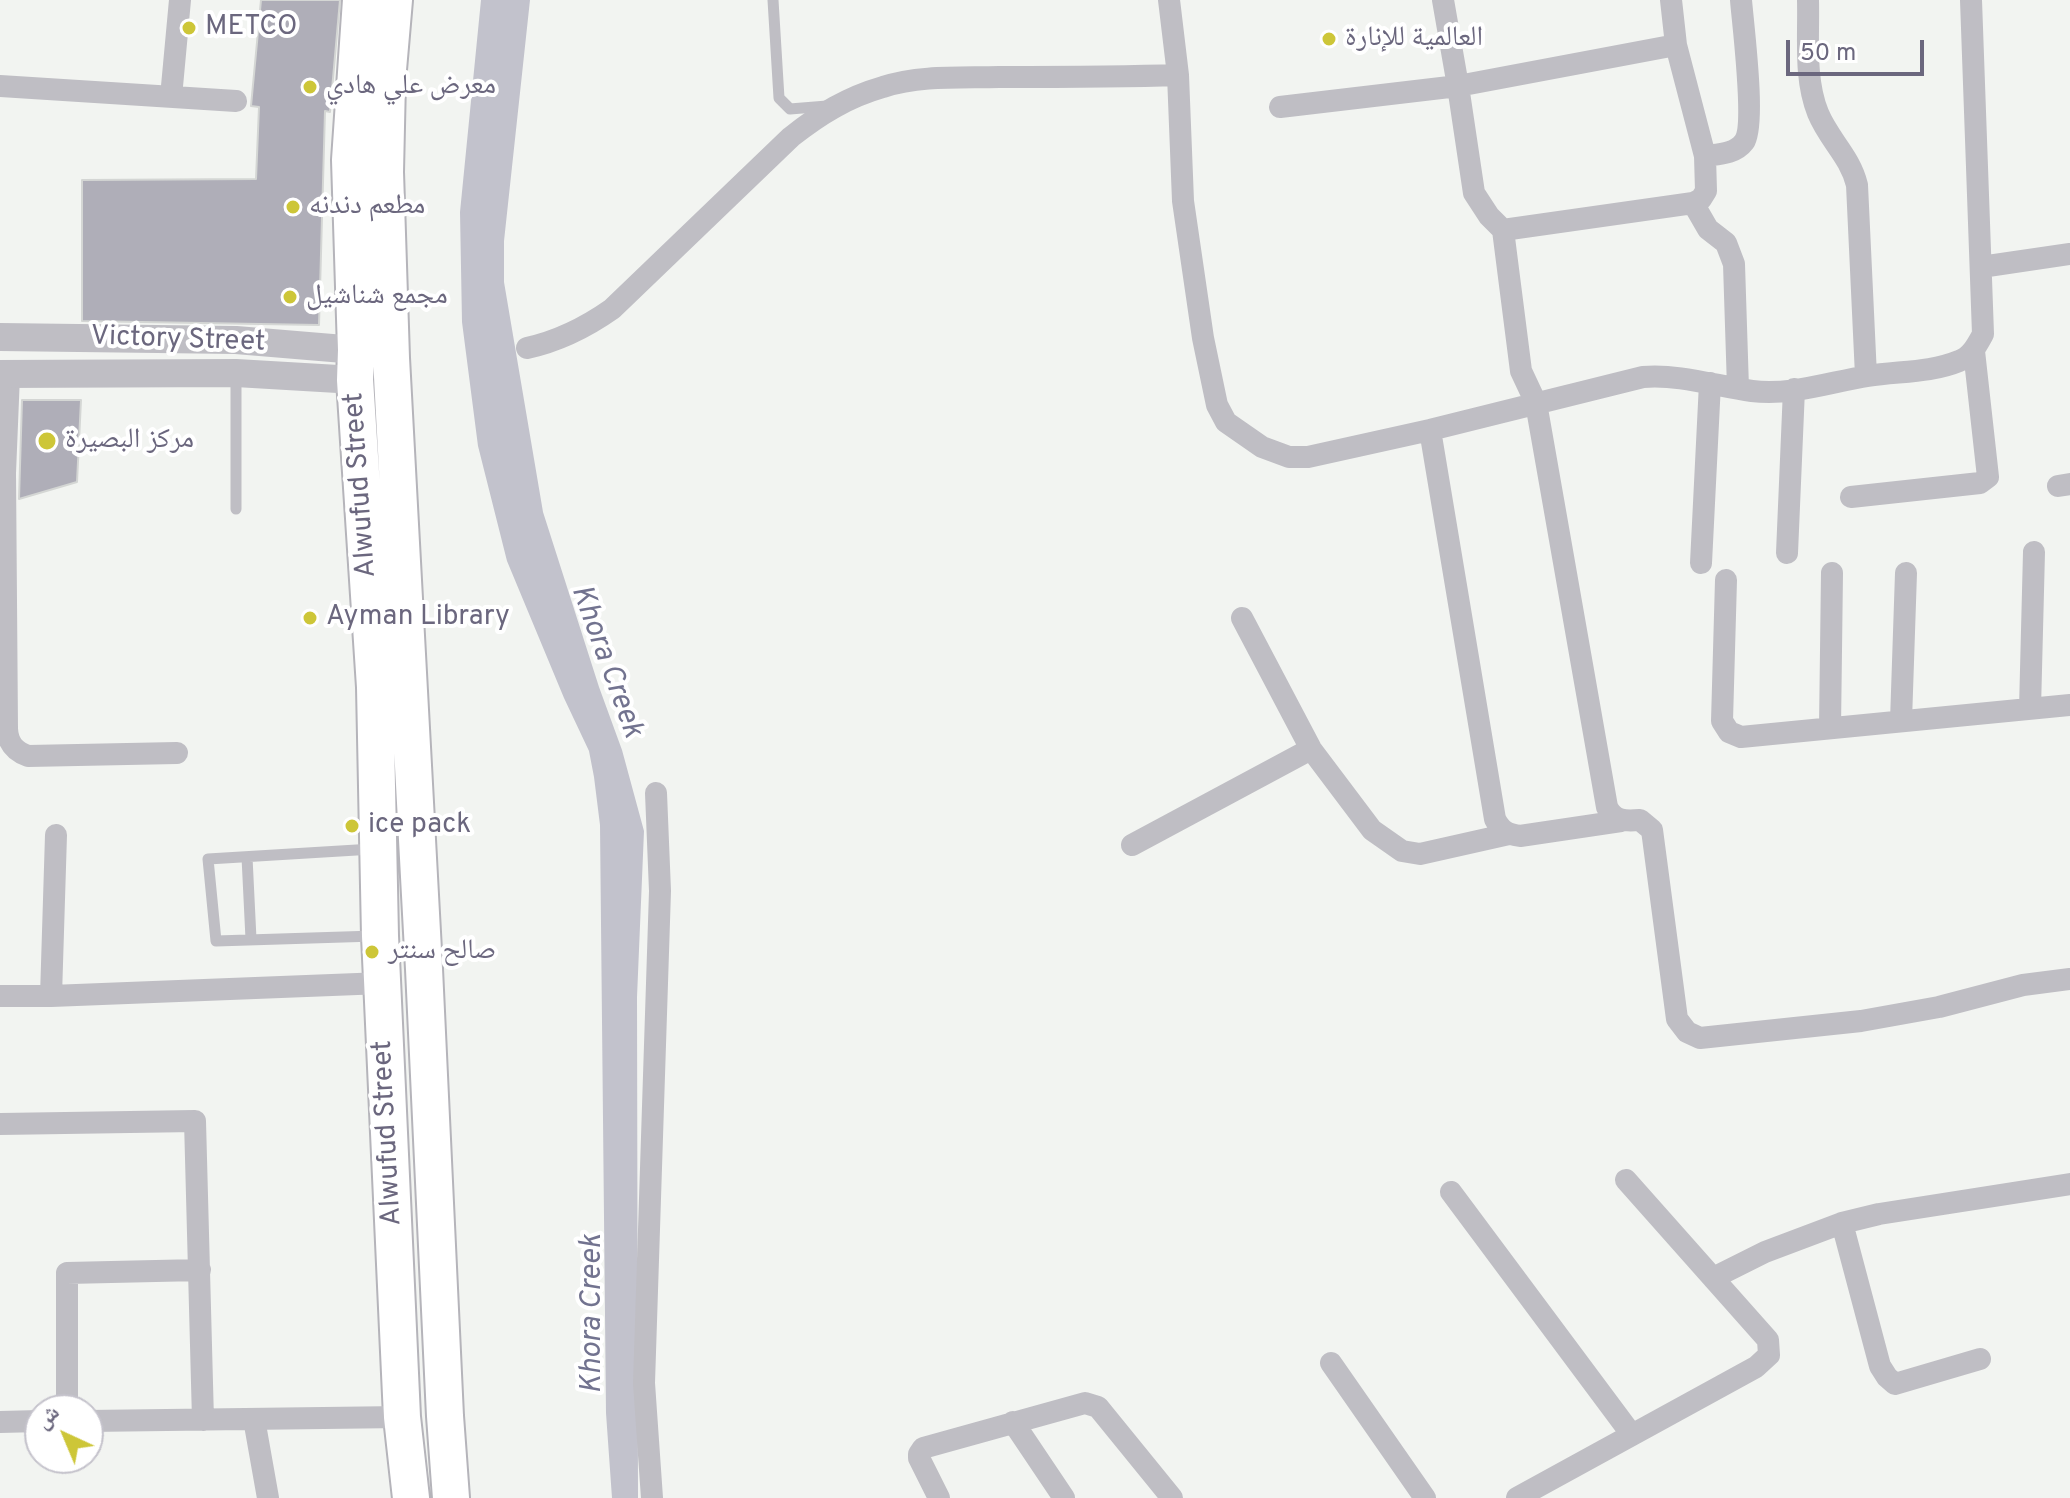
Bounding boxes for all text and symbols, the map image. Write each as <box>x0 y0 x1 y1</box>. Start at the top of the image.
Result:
place label: METCO <box>205 11 297 45</box>
marker: METCO <box>180 19 198 37</box>
place label: العالمية للإنارة <box>1345 22 1483 56</box>
scale bar <box>1790 24 1928 74</box>
marker: العالمية للإنارة <box>1320 30 1338 48</box>
text: 50 m <box>1800 39 1856 69</box>
place label: معرض علي هادي <box>326 70 496 104</box>
marker: معرض علي هادي <box>301 78 319 96</box>
place label: مطعم دندنه <box>309 190 425 224</box>
marker: مطعم دندنه <box>284 198 302 216</box>
place label: مجمع شناشيل <box>306 280 448 314</box>
marker: مجمع شناشيل <box>281 288 299 306</box>
street label: Victory Street <box>90 321 266 361</box>
street label: Alwufud Street <box>339 391 385 579</box>
place label: مركز البصيرة <box>65 424 194 458</box>
marker: مركز البصيرة <box>36 430 58 452</box>
water label: Khora Creek <box>561 581 649 743</box>
place label: Ayman Library <box>326 601 510 635</box>
marker: Ayman Library <box>301 609 319 627</box>
place label: ice pack <box>368 809 471 843</box>
marker: ice pack <box>343 817 361 835</box>
place label: صالح سنتر <box>388 935 496 969</box>
marker: صالح سنتر <box>363 943 381 961</box>
street label: Alwufud Street <box>367 1039 411 1227</box>
water label: Khora Creek <box>576 1234 612 1394</box>
north arrow <box>24 1394 104 1474</box>
text: ش <box>31 1400 66 1436</box>

